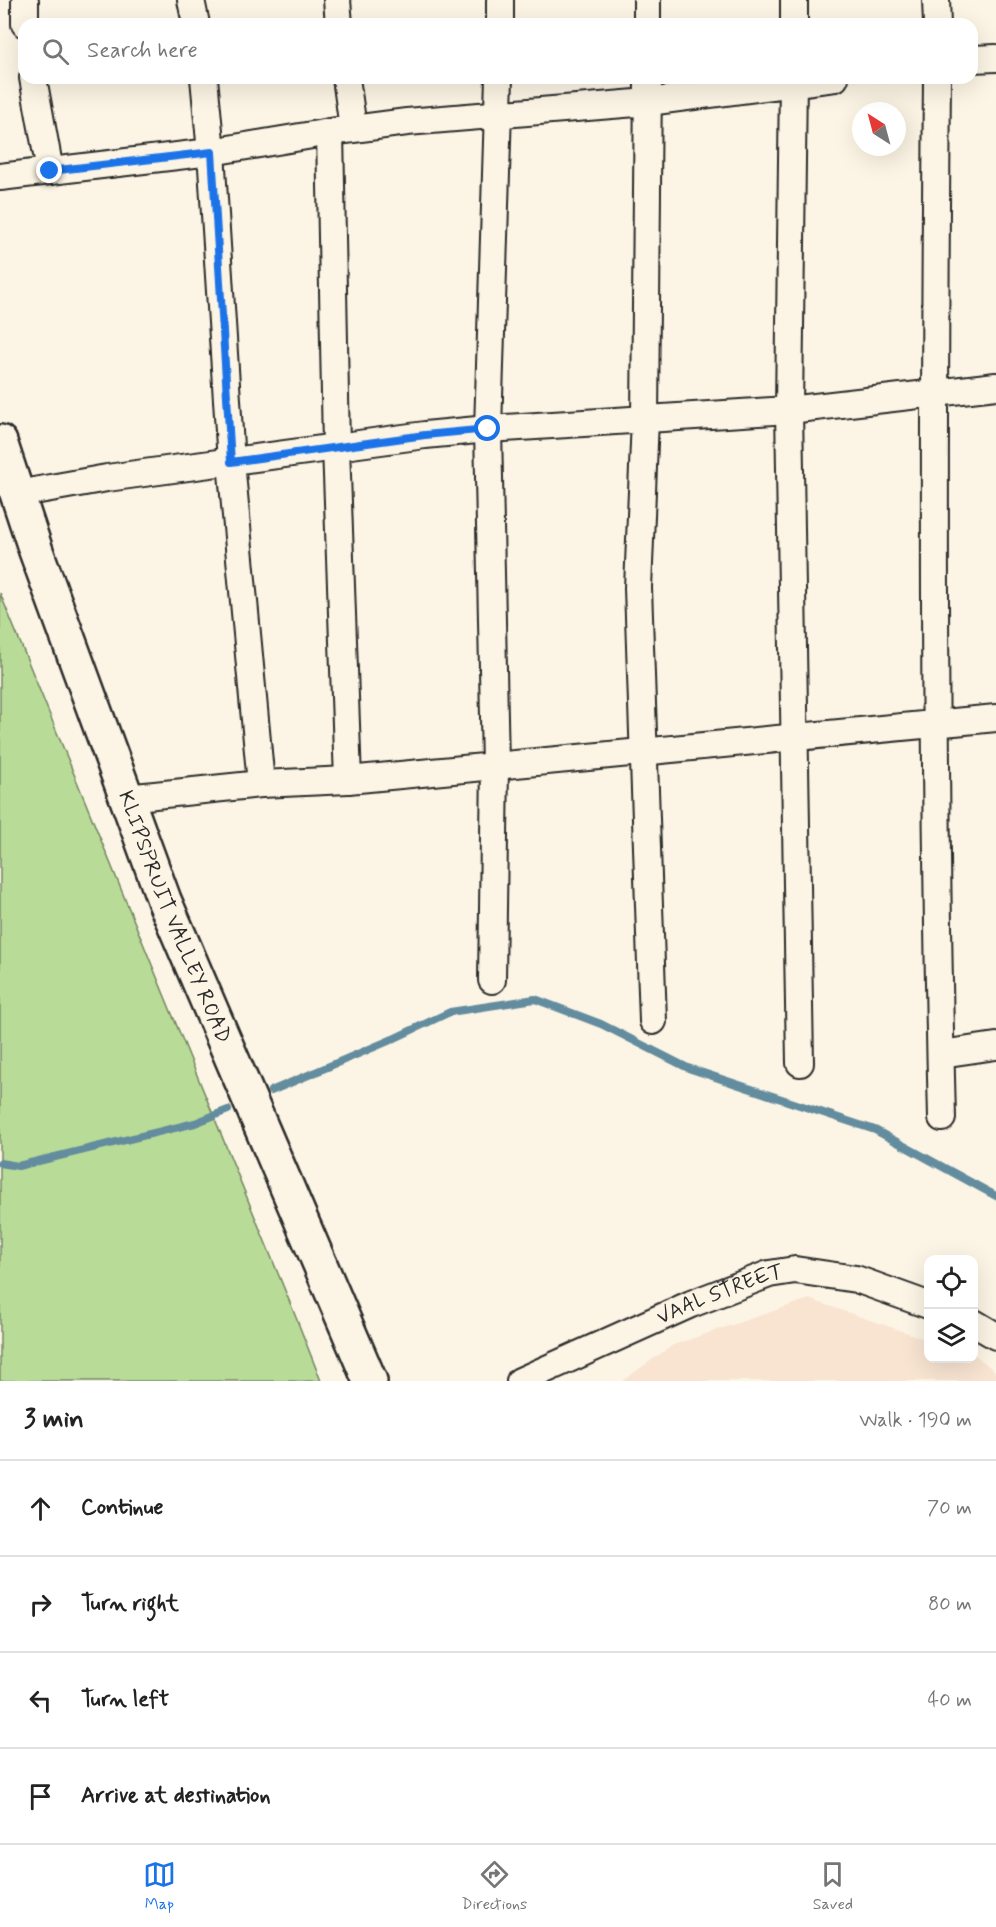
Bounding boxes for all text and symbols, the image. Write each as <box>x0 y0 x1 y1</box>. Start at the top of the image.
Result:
search box <box>18 18 978 84</box>
icon: search <box>39 35 72 68</box>
text: Search here <box>87 37 198 65</box>
north arrow <box>852 102 906 156</box>
route end <box>36 157 62 183</box>
route start <box>474 415 500 441</box>
street label: KLIPSPRUIT VALLEY ROAD <box>111 787 238 1047</box>
map controls <box>924 1255 978 1363</box>
button: locate <box>924 1255 978 1309</box>
street label: VAAL STREET <box>652 1258 784 1332</box>
button: layers <box>924 1309 978 1363</box>
text: 3 min <box>24 1403 84 1437</box>
text: Walk · 190 m <box>859 1407 972 1434</box>
icon: ahead <box>24 1492 57 1525</box>
text: Continue <box>81 1494 163 1522</box>
text: 70 m <box>927 1495 972 1522</box>
icon: right <box>24 1588 57 1621</box>
text: Turn right <box>81 1590 179 1618</box>
text: 80 m <box>928 1591 972 1618</box>
icon: left <box>24 1684 57 1717</box>
text: Turn left <box>81 1686 169 1714</box>
text: 40 m <box>928 1687 972 1714</box>
icon: arrive <box>24 1780 57 1813</box>
text: Arrive at destination <box>81 1782 271 1810</box>
tab: Map <box>143 1858 176 1915</box>
tab: Directions <box>461 1858 527 1915</box>
tab: Saved <box>813 1858 853 1915</box>

